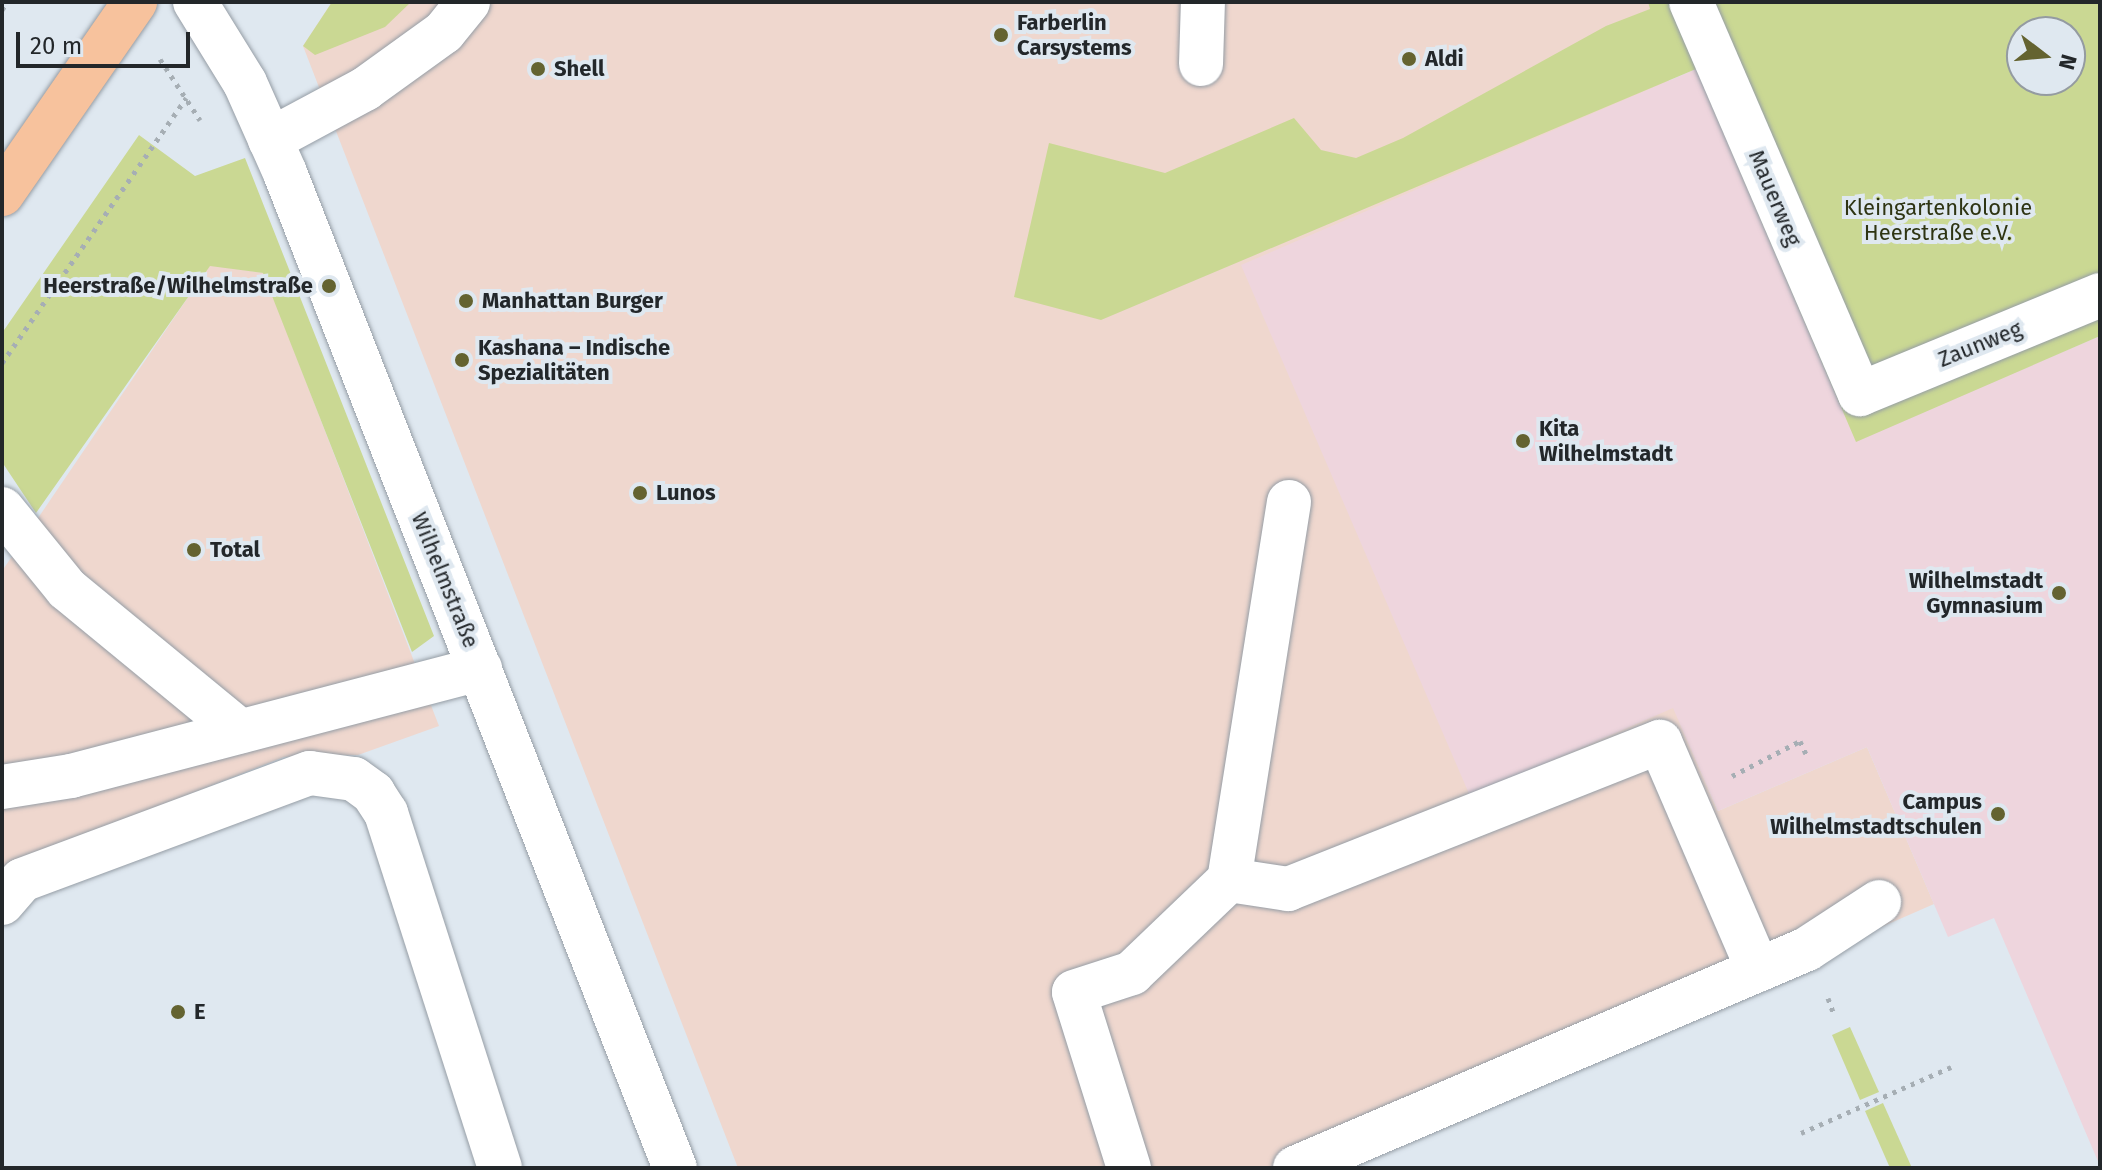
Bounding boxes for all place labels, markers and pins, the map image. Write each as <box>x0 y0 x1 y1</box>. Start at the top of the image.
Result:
place label: Farberlin Carsystems <box>1017 9 1132 60</box>
marker: Farberlin Carsystems <box>992 26 1010 44</box>
place label: Aldi <box>1425 46 1464 72</box>
marker: Aldi <box>1400 50 1418 68</box>
place label: Shell <box>554 56 604 82</box>
marker: Shell <box>529 60 547 78</box>
place label: Heerstraße/Wilhelmstraße <box>43 273 313 299</box>
marker: Heerstraße/Wilhelmstraße <box>320 277 338 295</box>
place label: Manhattan Burger <box>482 288 663 314</box>
marker: Manhattan Burger <box>457 292 475 310</box>
place label: Kashana – Indische Spezialitäten <box>478 334 670 386</box>
marker: Kashana – Indische Spezialitäten <box>453 351 471 369</box>
place label: Kita Wilhelmstadt <box>1539 415 1673 466</box>
marker: Kita Wilhelmstadt <box>1514 432 1532 450</box>
place label: Lunos <box>656 480 716 506</box>
marker: Lunos <box>631 484 649 502</box>
place label: Total <box>210 537 260 563</box>
marker: Total <box>185 541 203 559</box>
place label: Wilhelmstadt Gymnasium <box>1909 567 2043 618</box>
marker: Wilhelmstadt Gymnasium <box>2050 584 2068 602</box>
place label: Campus Wilhelmstadtschulen <box>1770 788 1982 840</box>
marker: Campus Wilhelmstadtschulen <box>1989 805 2007 823</box>
place label: E <box>194 999 206 1025</box>
marker: E <box>169 1003 187 1021</box>

